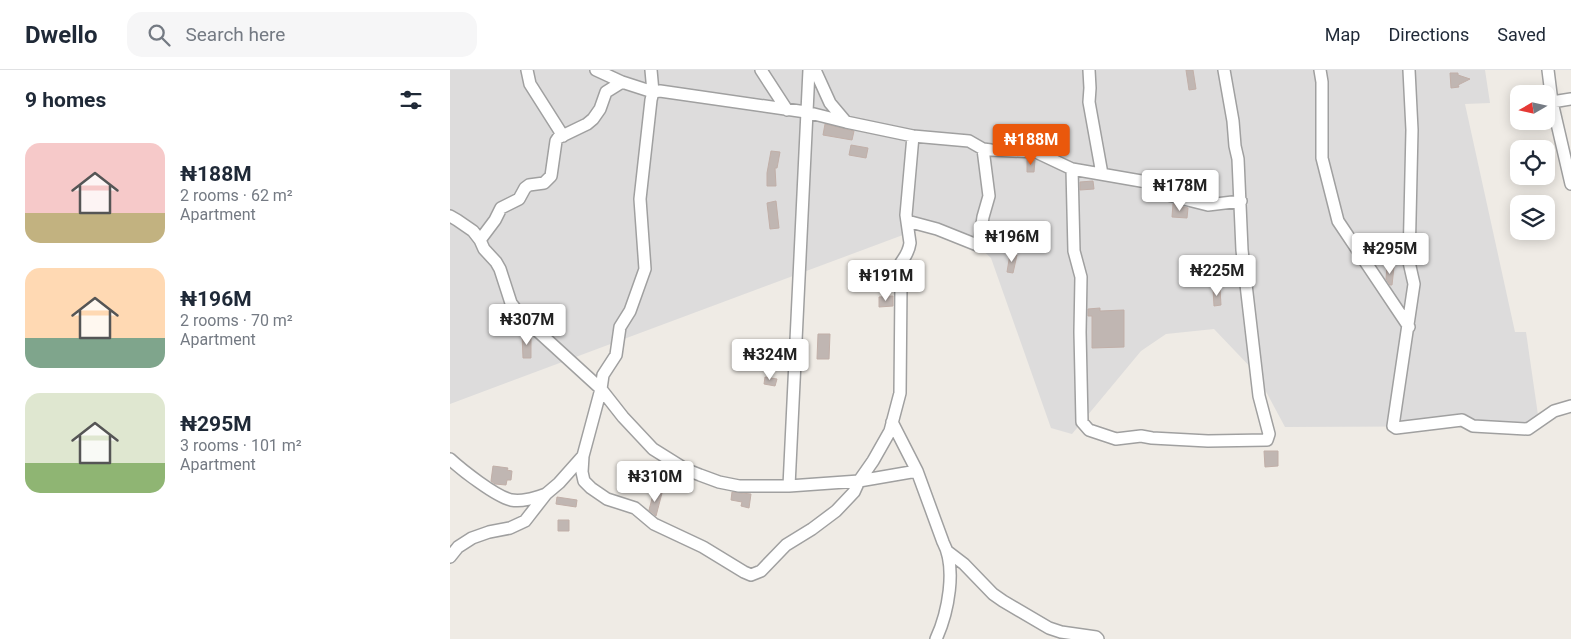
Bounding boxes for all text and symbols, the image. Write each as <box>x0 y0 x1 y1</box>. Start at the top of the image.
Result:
search box <box>127 12 477 57</box>
text: Dwello <box>25 21 97 49</box>
icon: search <box>145 21 173 49</box>
text: Search here <box>185 23 285 46</box>
text: Map <box>1325 24 1360 45</box>
text: Directions <box>1388 24 1469 45</box>
text: Saved <box>1497 24 1546 45</box>
north arrow <box>1510 85 1555 130</box>
map controls <box>1510 85 1555 240</box>
icon: filters <box>397 86 425 114</box>
text: 9 homes <box>25 88 106 112</box>
pin: ₦188M <box>996 124 1066 166</box>
text: ₦188M <box>1004 130 1058 149</box>
button: locate <box>1510 140 1555 185</box>
text: ₦188M <box>180 162 252 186</box>
icon: home <box>65 163 125 223</box>
pin: ₦178M <box>1145 170 1215 212</box>
text: ₦178M <box>1153 176 1207 195</box>
text: 2 rooms · 62 m² <box>180 186 293 205</box>
button: layers <box>1510 195 1555 240</box>
text: Apartment <box>180 205 256 224</box>
pin: ₦196M <box>977 220 1047 263</box>
text: ₦196M <box>985 227 1039 246</box>
pin: ₦295M <box>1355 232 1425 275</box>
text: ₦295M <box>1363 239 1417 258</box>
pin: ₦225M <box>1182 254 1252 297</box>
pin: ₦191M <box>851 260 921 302</box>
text: ₦225M <box>1190 261 1244 280</box>
text: ₦191M <box>859 266 913 285</box>
text: ₦196M <box>180 287 252 311</box>
icon: home <box>65 288 125 348</box>
pin: ₦307M <box>492 304 562 346</box>
text: ₦307M <box>500 310 554 329</box>
text: 2 rooms · 70 m² <box>180 311 293 330</box>
text: Apartment <box>180 330 256 349</box>
pin: ₦324M <box>735 338 805 381</box>
text: ₦324M <box>743 345 797 364</box>
text: ₦295M <box>180 412 252 436</box>
icon: home <box>65 413 125 473</box>
text: 3 rooms · 101 m² <box>180 436 302 455</box>
text: Apartment <box>180 455 256 474</box>
pin: ₦310M <box>620 460 690 503</box>
text: ₦310M <box>628 467 682 486</box>

